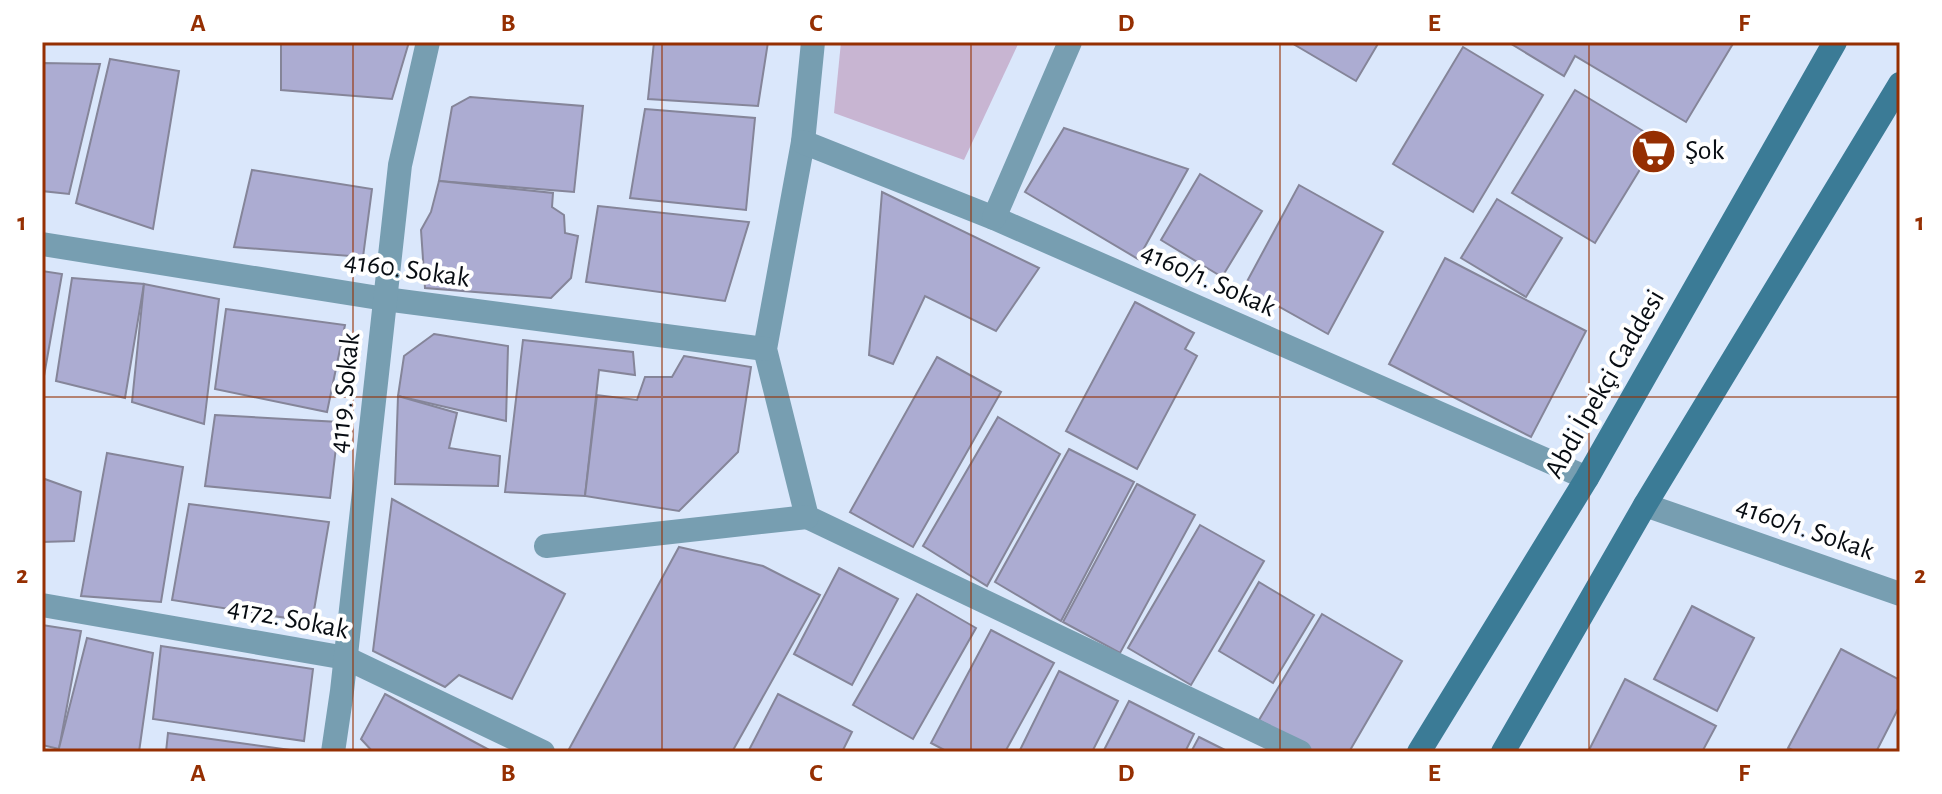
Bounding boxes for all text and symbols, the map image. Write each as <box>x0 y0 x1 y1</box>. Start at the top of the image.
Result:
text: A <box>190 10 206 36</box>
text: B <box>500 10 516 36</box>
text: C <box>809 10 823 36</box>
text: D <box>1117 10 1135 36</box>
text: E <box>1427 10 1441 36</box>
text: F <box>1738 10 1751 36</box>
supermarket icon: Şok <box>1630 127 1678 175</box>
place label: Şok <box>1685 137 1724 165</box>
text: 1 <box>17 209 27 235</box>
text: 1 <box>1915 209 1925 235</box>
street label: 4160/1. Sokak <box>1137 238 1280 322</box>
street label: 4160. Sokak <box>342 247 472 293</box>
street label: Abdi İpekçi Caddesi <box>1538 284 1670 483</box>
street label: 4119. Sokak <box>325 331 365 455</box>
street label: 4160/1. Sokak <box>1732 492 1878 566</box>
text: 2 <box>16 562 28 588</box>
text: 2 <box>1914 562 1926 588</box>
street label: 4172. Sokak <box>225 594 351 645</box>
text: A <box>190 760 206 786</box>
text: B <box>500 760 516 786</box>
text: C <box>809 760 823 786</box>
text: D <box>1117 760 1135 786</box>
text: E <box>1427 760 1441 786</box>
text: F <box>1738 760 1751 786</box>

